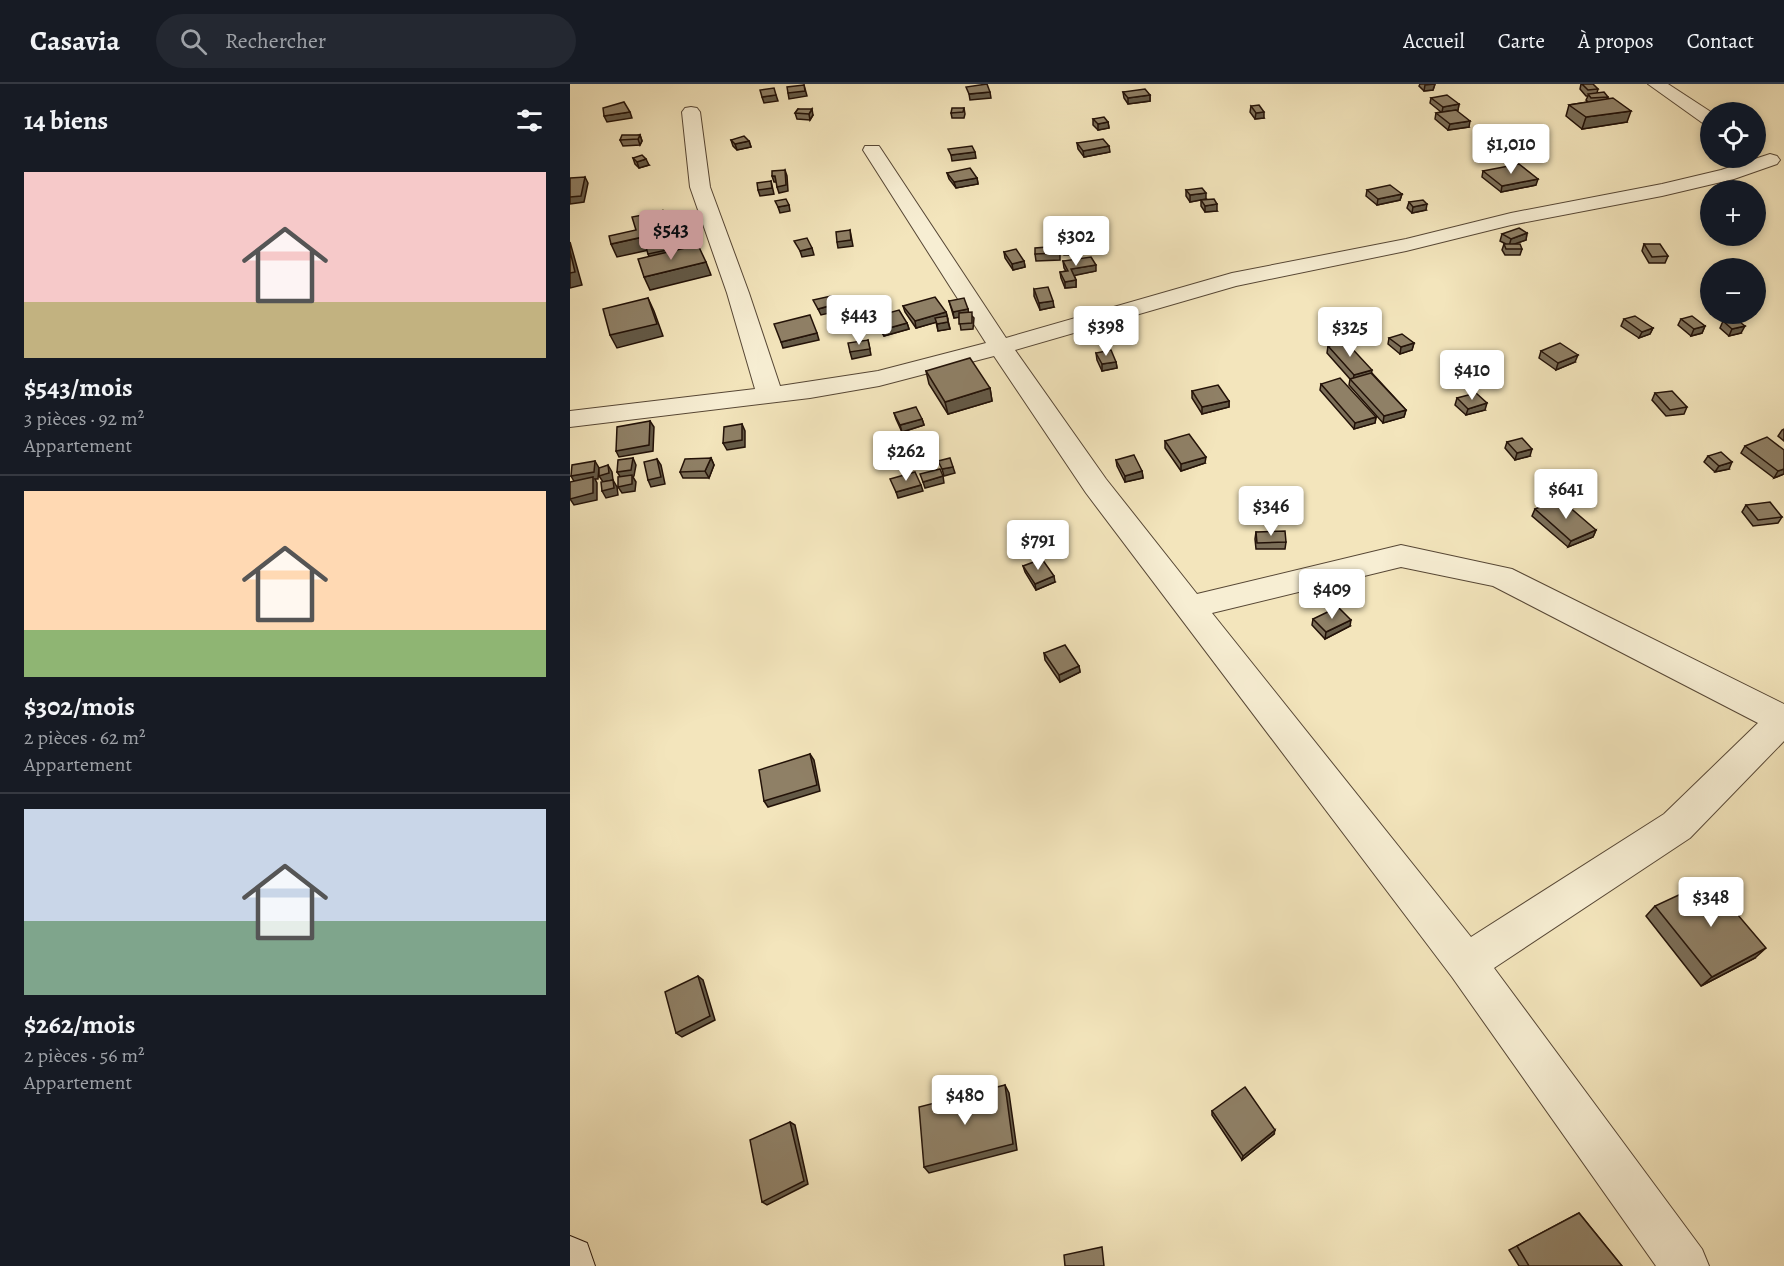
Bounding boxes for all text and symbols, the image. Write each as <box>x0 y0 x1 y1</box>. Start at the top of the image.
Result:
search box <box>156 14 576 68</box>
text: Casavia <box>30 22 120 60</box>
icon: search <box>177 25 210 58</box>
text: Rechercher <box>225 26 326 56</box>
text: Accueil <box>1403 27 1465 55</box>
text: Carte <box>1498 27 1545 55</box>
text: À propos <box>1578 27 1654 55</box>
text: Contact <box>1687 27 1754 55</box>
map controls <box>1700 102 1766 324</box>
button: locate <box>1700 102 1766 168</box>
text: 14 biens <box>24 103 108 138</box>
icon: filters <box>513 104 546 137</box>
pin: $1,010 <box>1462 124 1560 175</box>
text: $1,010 <box>1486 130 1536 157</box>
button: + <box>1700 180 1766 246</box>
pin: $543 <box>635 210 707 261</box>
icon: home <box>231 211 339 319</box>
text: $543 <box>653 216 689 243</box>
pin: $302 <box>1040 216 1112 267</box>
text: $302 <box>1057 222 1095 249</box>
button: − <box>1700 258 1766 324</box>
pin: $443 <box>823 295 895 346</box>
text: $443 <box>841 301 877 328</box>
pin: $398 <box>1070 306 1142 357</box>
pin: $325 <box>1314 307 1386 358</box>
text: $398 <box>1088 312 1124 339</box>
text: $325 <box>1332 313 1368 340</box>
pin: $410 <box>1436 350 1508 401</box>
text: $410 <box>1454 356 1490 383</box>
text: $543/mois <box>24 370 133 405</box>
text: 3 pièces · 92 m² <box>24 405 144 432</box>
pin: $262 <box>870 431 942 482</box>
text: Appartement <box>24 432 132 459</box>
text: $262 <box>887 437 925 464</box>
pin: $641 <box>1530 469 1602 520</box>
text: $641 <box>1548 475 1584 502</box>
pin: $346 <box>1235 486 1307 537</box>
text: $346 <box>1253 492 1289 519</box>
pin: $791 <box>1002 520 1074 571</box>
text: $791 <box>1021 526 1055 553</box>
icon: home <box>231 530 339 638</box>
pin: $409 <box>1296 569 1368 620</box>
text: $409 <box>1313 575 1351 602</box>
text: $302/mois <box>24 689 135 724</box>
text: 2 pièces · 62 m² <box>24 724 146 751</box>
text: Appartement <box>24 751 132 778</box>
icon: home <box>231 848 339 956</box>
pin: $348 <box>1675 877 1747 928</box>
text: $348 <box>1693 883 1729 910</box>
text: $262/mois <box>24 1007 135 1042</box>
text: 2 pièces · 56 m² <box>24 1042 145 1069</box>
text: Appartement <box>24 1069 132 1096</box>
pin: $480 <box>929 1075 1001 1126</box>
text: $480 <box>946 1081 984 1108</box>

